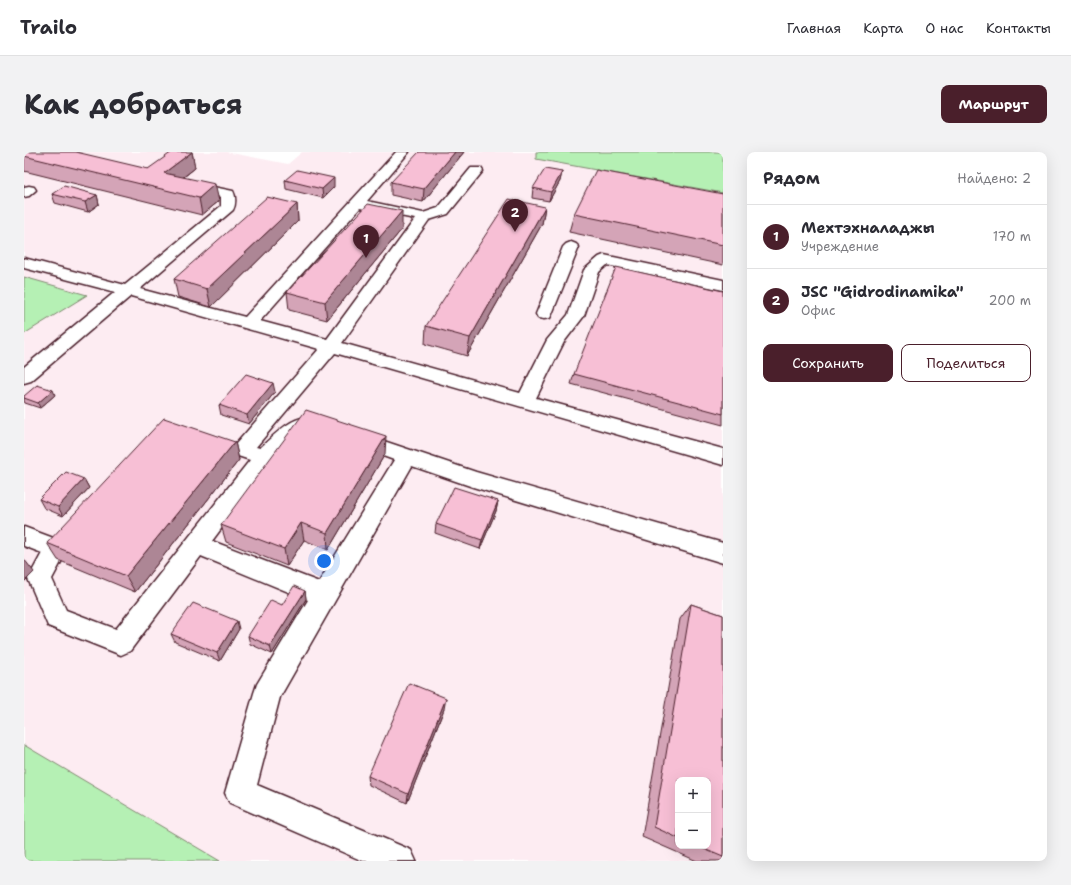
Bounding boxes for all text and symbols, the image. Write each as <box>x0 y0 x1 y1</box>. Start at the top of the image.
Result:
text: Trailo <box>20 15 77 40</box>
text: Главная <box>787 19 841 37</box>
text: Карта <box>863 19 903 37</box>
text: О нас <box>925 19 964 37</box>
text: Контакты <box>986 19 1051 37</box>
text: Как добраться <box>24 85 243 123</box>
button: Маршрут <box>941 85 1047 123</box>
text: Рядом <box>763 167 820 189</box>
text: Найдено: 2 <box>957 170 1031 187</box>
pin: 2 <box>502 199 528 232</box>
text: Мехтэхналаджы <box>801 218 935 238</box>
pin: 1 <box>353 225 379 258</box>
text: 1 <box>773 228 779 245</box>
text: 170 m <box>993 228 1031 245</box>
text: Учреждение <box>801 238 879 255</box>
text: JSC "Gidrodinamika" <box>801 282 964 302</box>
text: 2 <box>771 292 781 309</box>
text: 200 m <box>989 292 1031 309</box>
text: Офис <box>801 302 836 319</box>
button: Сохранить <box>763 344 893 382</box>
button: Поделиться <box>901 344 1031 382</box>
your location <box>314 551 334 571</box>
map controls <box>675 777 711 849</box>
button: + <box>675 777 711 813</box>
button: − <box>675 813 711 849</box>

